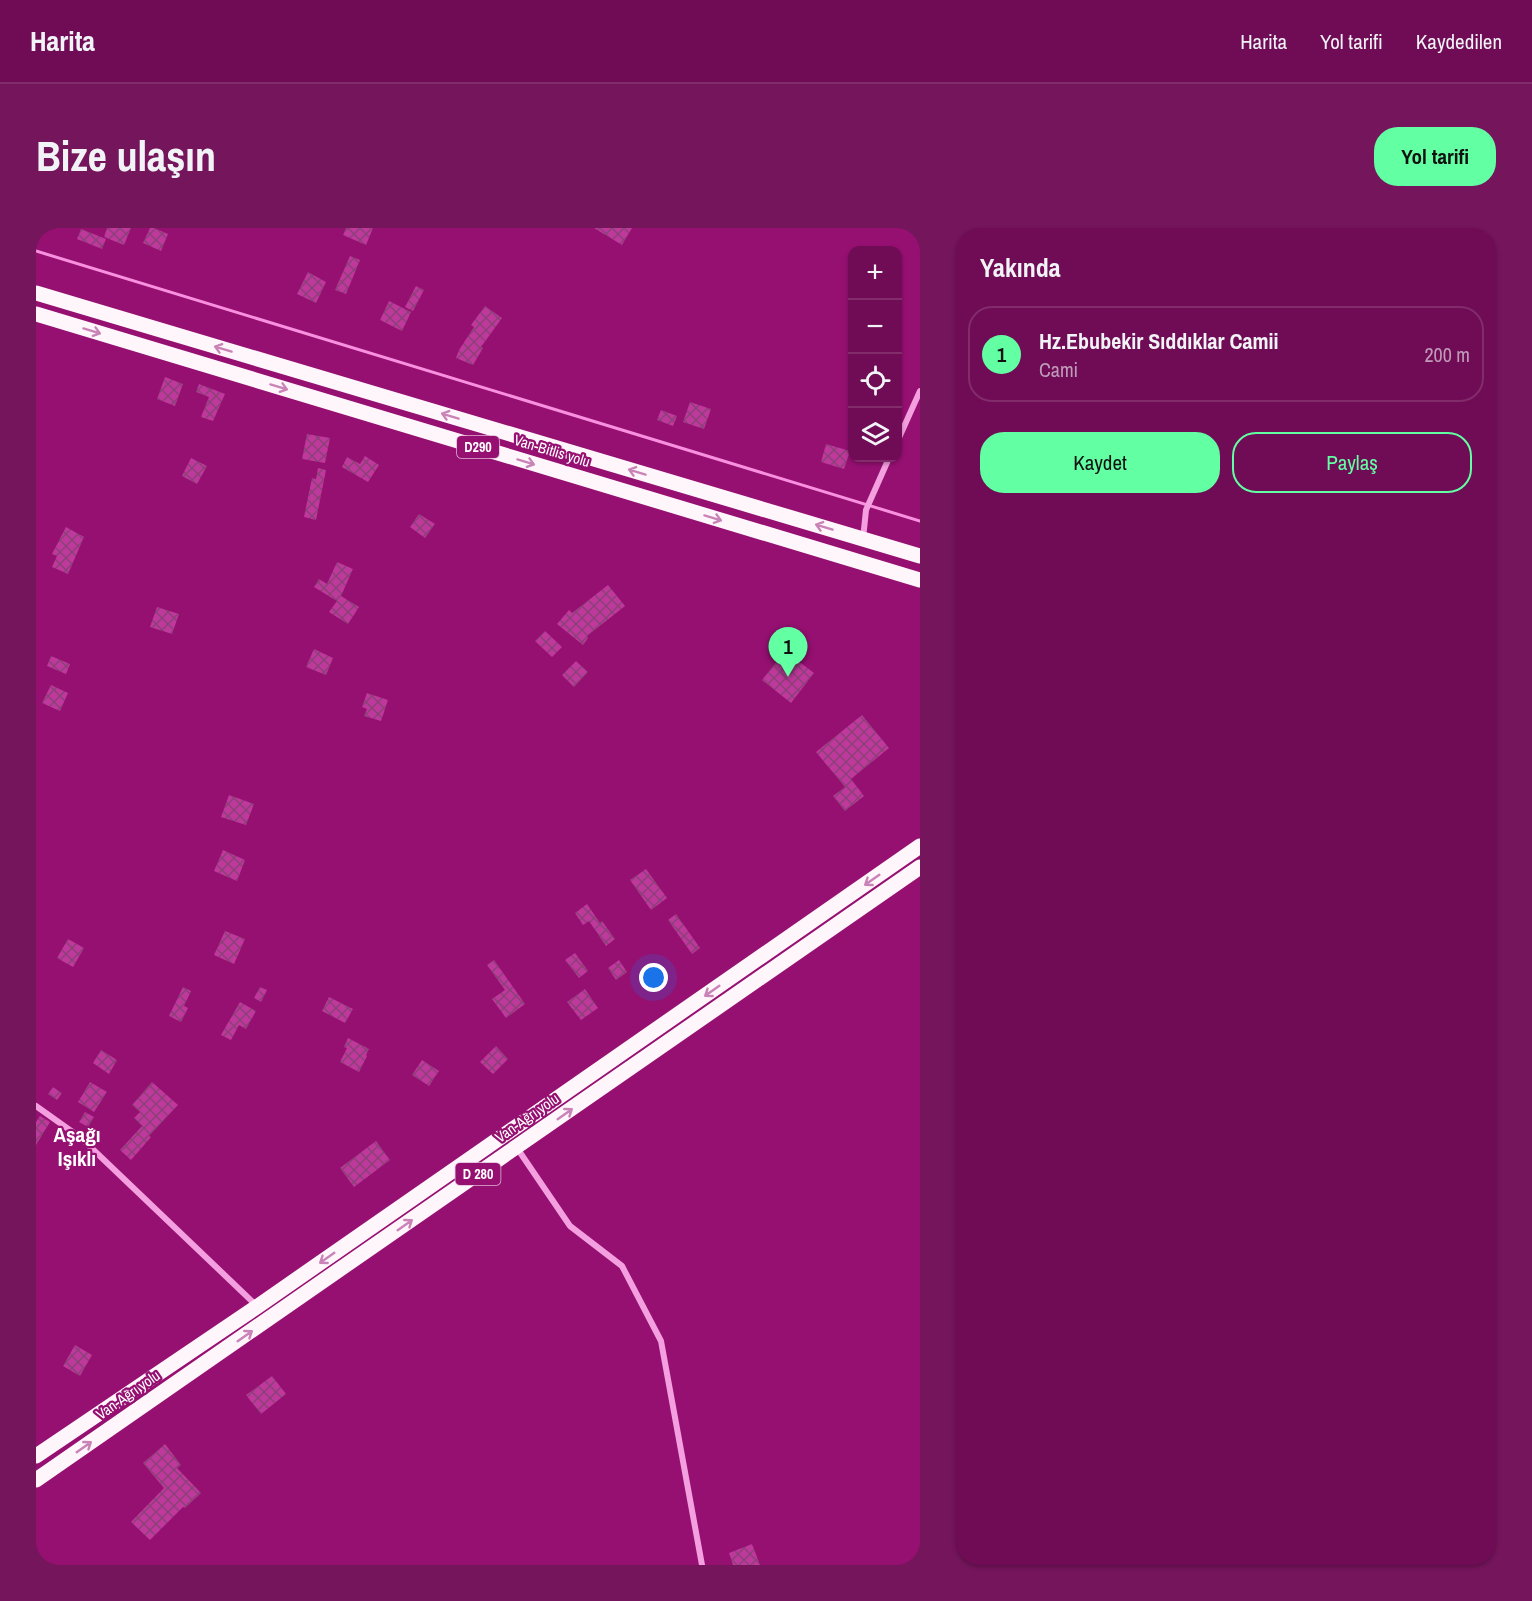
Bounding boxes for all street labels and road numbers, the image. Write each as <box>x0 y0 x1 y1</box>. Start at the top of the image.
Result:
street label: Van-Bitlis yolu <box>512 429 593 472</box>
road number: D290 <box>457 436 499 458</box>
street label: Van-Ağrı yolu <box>491 1088 563 1147</box>
road number: D 280 <box>456 1163 500 1185</box>
street label: Van-Ağrı yolu <box>92 1365 164 1424</box>

